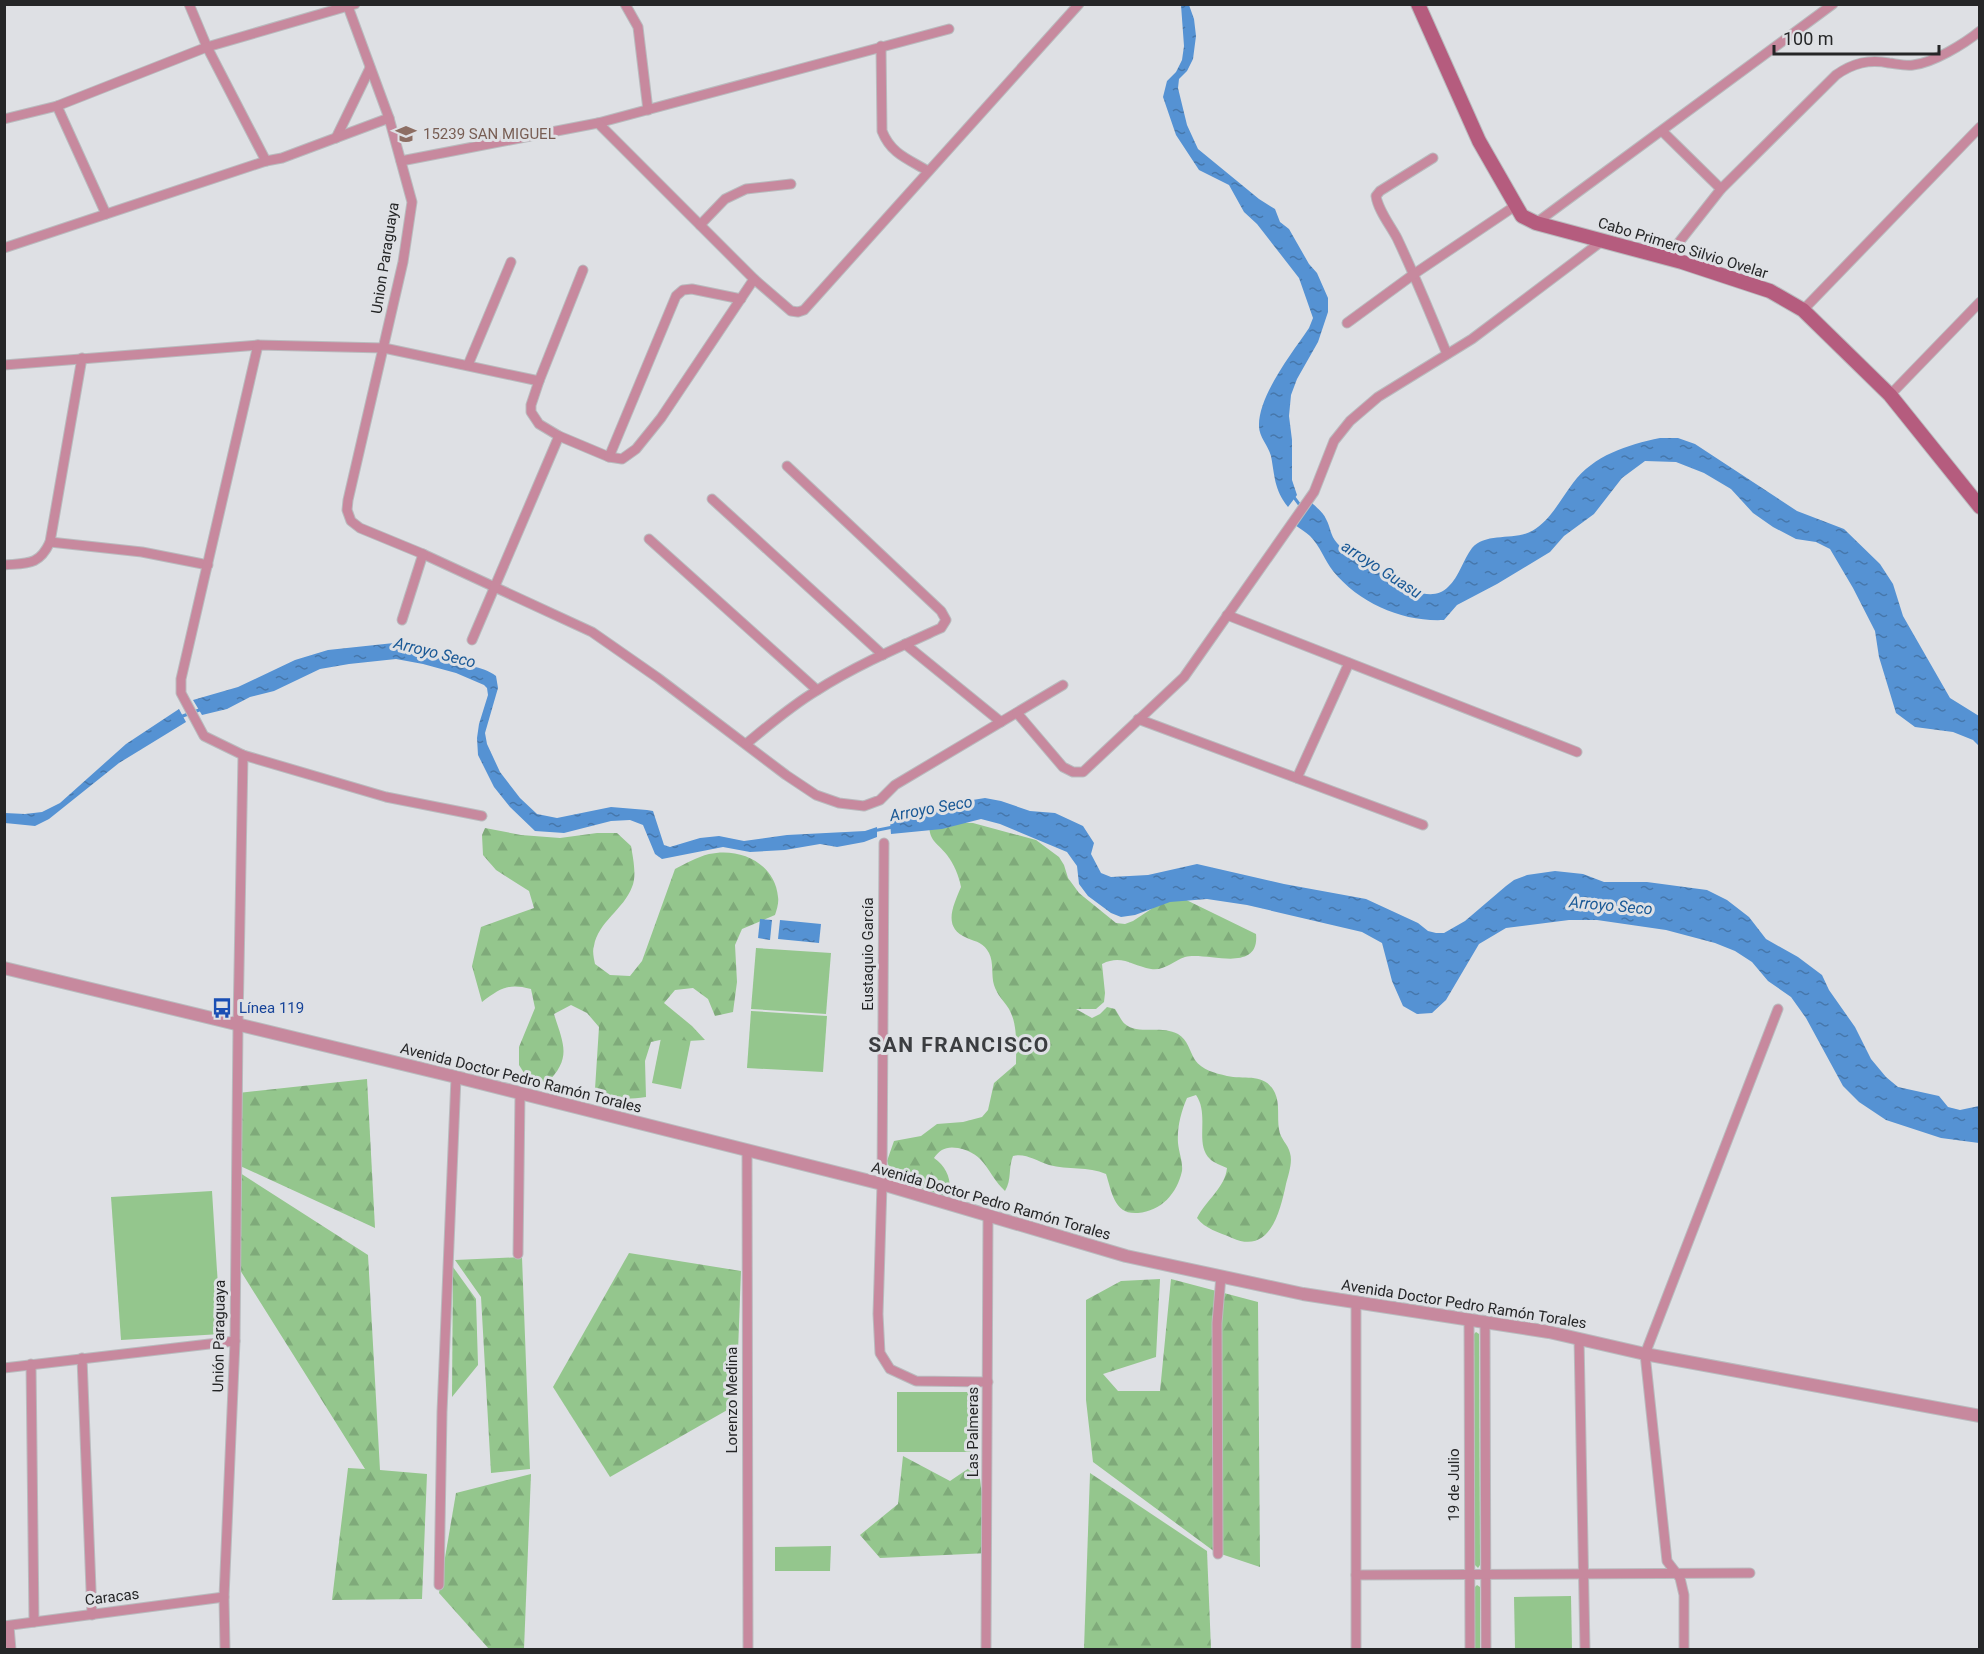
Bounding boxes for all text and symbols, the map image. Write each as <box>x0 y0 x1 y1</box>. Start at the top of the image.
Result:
scale bar <box>1774 18 1939 56</box>
text: 100 m <box>1783 28 1834 49</box>
school or university icon: 15239 SAN MIGUEL <box>394 122 418 146</box>
place label: 15239 SAN MIGUEL <box>423 125 556 143</box>
street label: Union Paraguaya <box>367 201 403 315</box>
street label: Cabo Primero Silvio Ovelar <box>1596 214 1770 282</box>
water label: arroyo Guasu <box>1338 536 1426 603</box>
water label: Arroyo Seco <box>391 633 478 672</box>
water label: Arroyo Seco <box>887 792 974 825</box>
water label: Arroyo Seco <box>1567 892 1654 919</box>
street label: Eustaquio García <box>859 897 877 1011</box>
bus stop icon: Línea 119 <box>210 996 234 1020</box>
place label: Línea 119 <box>239 999 304 1017</box>
district label: SAN FRANCISCO <box>868 1033 1050 1057</box>
street label: Avenida Doctor Pedro Ramón Torales <box>398 1039 644 1117</box>
street label: Avenida Doctor Pedro Ramón Torales <box>869 1158 1113 1244</box>
street label: Avenida Doctor Pedro Ramón Torales <box>1340 1276 1588 1332</box>
street label: Unión Paraguaya <box>209 1280 229 1392</box>
street label: Lorenzo Medina <box>723 1346 741 1454</box>
street label: Las Palmeras <box>964 1387 982 1477</box>
street label: 19 de Julio <box>1445 1448 1463 1522</box>
street label: Caracas <box>84 1585 140 1609</box>

